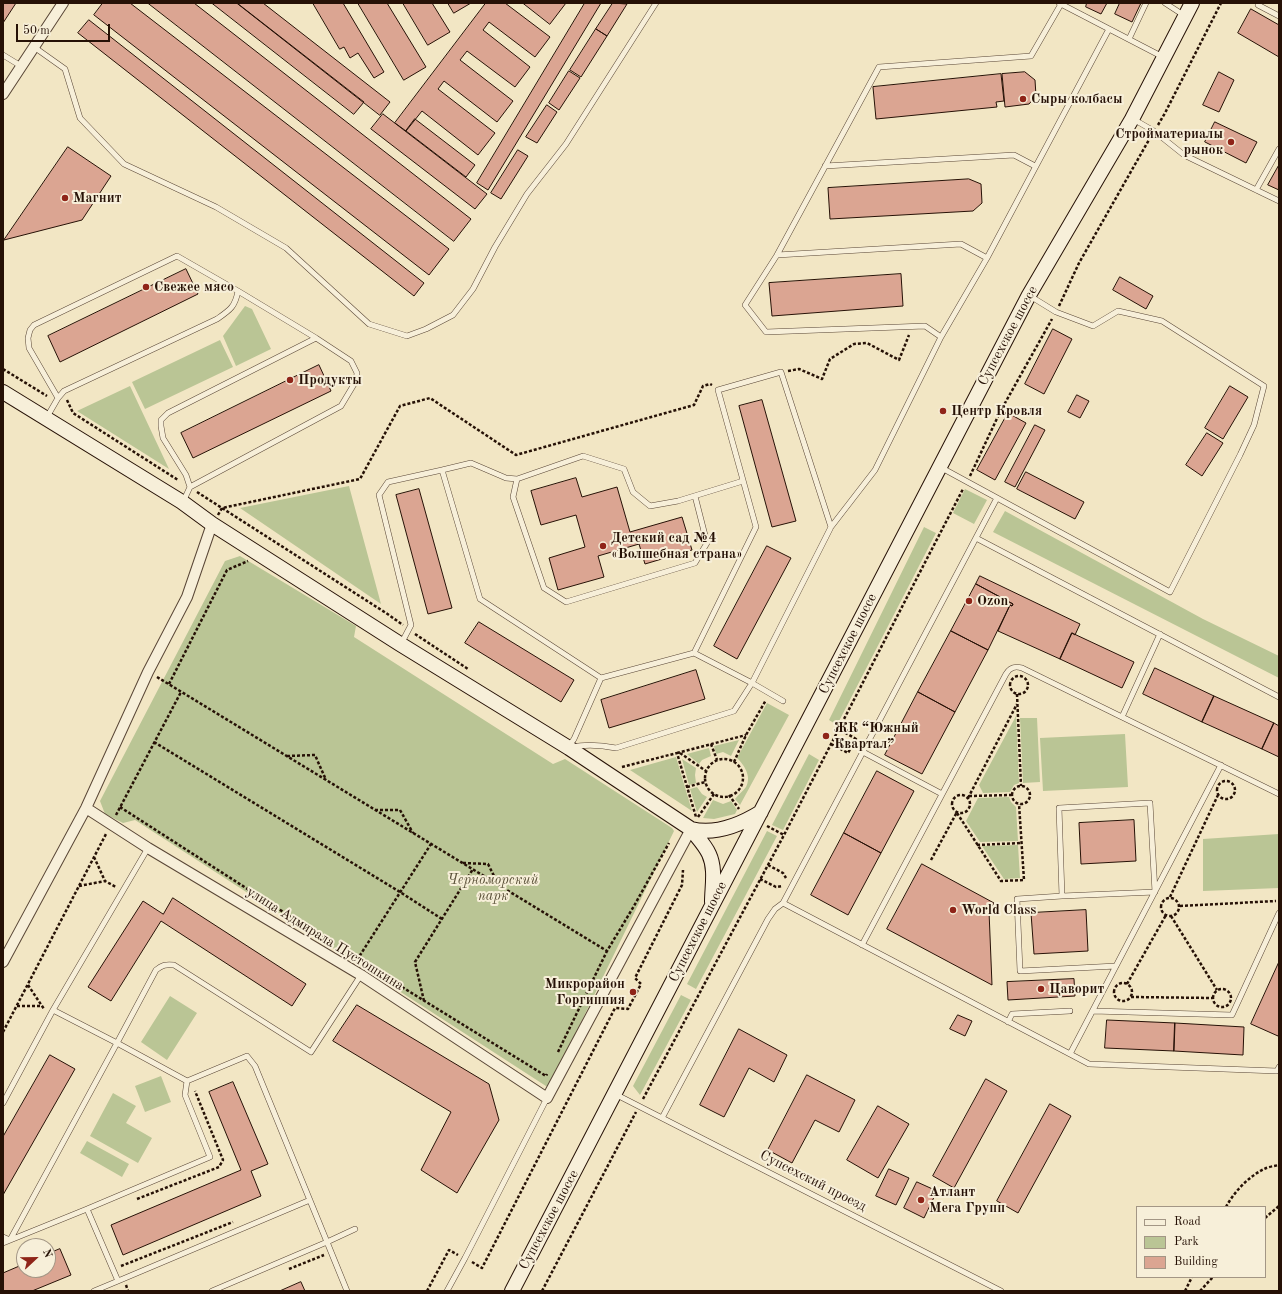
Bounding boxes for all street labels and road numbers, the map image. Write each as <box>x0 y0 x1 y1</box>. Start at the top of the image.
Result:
street label: Супсехское шоссе <box>975 283 1041 389</box>
street label: Супсехское шоссе <box>815 591 881 697</box>
street label: Супсехское шоссе <box>665 879 731 985</box>
street label: улица Адмирала Пустошкина <box>243 884 407 994</box>
street label: Супсехский проезд <box>757 1147 869 1215</box>
street label: Супсехское шоссе <box>516 1167 582 1273</box>

